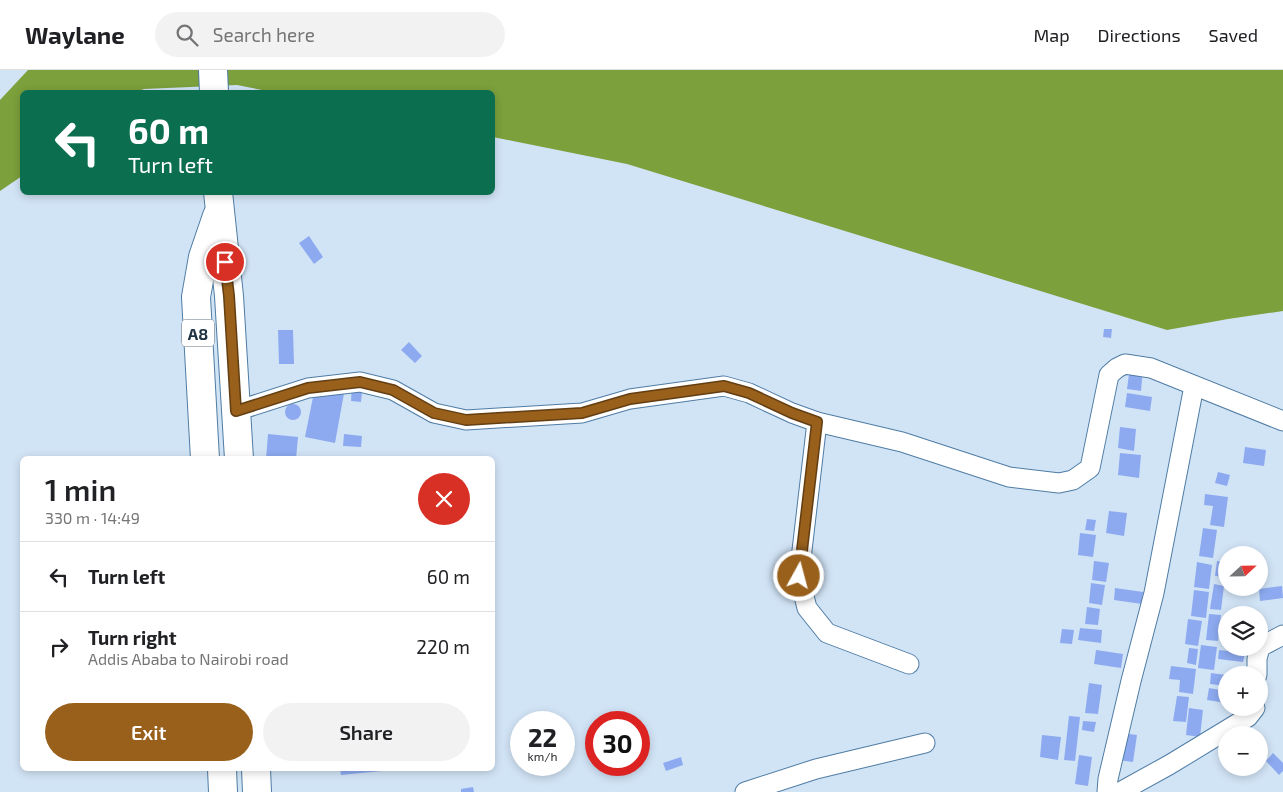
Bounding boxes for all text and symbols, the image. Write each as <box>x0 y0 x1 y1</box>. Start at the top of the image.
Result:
search box <box>155 12 505 57</box>
text: Waylane <box>25 20 125 49</box>
icon: search <box>173 21 201 49</box>
text: Search here <box>213 23 315 46</box>
text: Map <box>1033 24 1070 46</box>
text: Directions <box>1098 24 1181 46</box>
text: Saved <box>1209 24 1258 46</box>
text: 60 m <box>128 109 209 151</box>
icon: left <box>45 110 110 175</box>
text: Turn left <box>128 151 213 177</box>
pin <box>204 241 246 283</box>
icon: arrive <box>211 248 239 276</box>
road number: A8 <box>182 320 214 346</box>
text: 1 min <box>45 471 116 507</box>
button: close <box>418 473 470 525</box>
text: 330 m · 14:49 <box>45 508 140 527</box>
north arrow <box>1218 546 1268 596</box>
map controls <box>1218 546 1268 776</box>
position arrow <box>772 549 824 601</box>
icon: left <box>45 563 73 591</box>
text: Turn left <box>88 565 165 588</box>
text: 60 m <box>427 565 470 588</box>
button: layers <box>1218 606 1268 656</box>
text: Turn right <box>88 626 176 649</box>
icon: right <box>45 633 73 661</box>
text: 220 m <box>416 635 470 658</box>
text: Addis Ababa to Nairobi road <box>88 649 289 668</box>
button: + <box>1218 666 1268 716</box>
button: Exit <box>45 703 253 761</box>
button: Share <box>263 703 470 761</box>
speed limit sign: 30 <box>585 711 650 776</box>
text: 22 <box>528 722 557 752</box>
button: − <box>1218 726 1268 776</box>
text: km/h <box>528 749 557 763</box>

